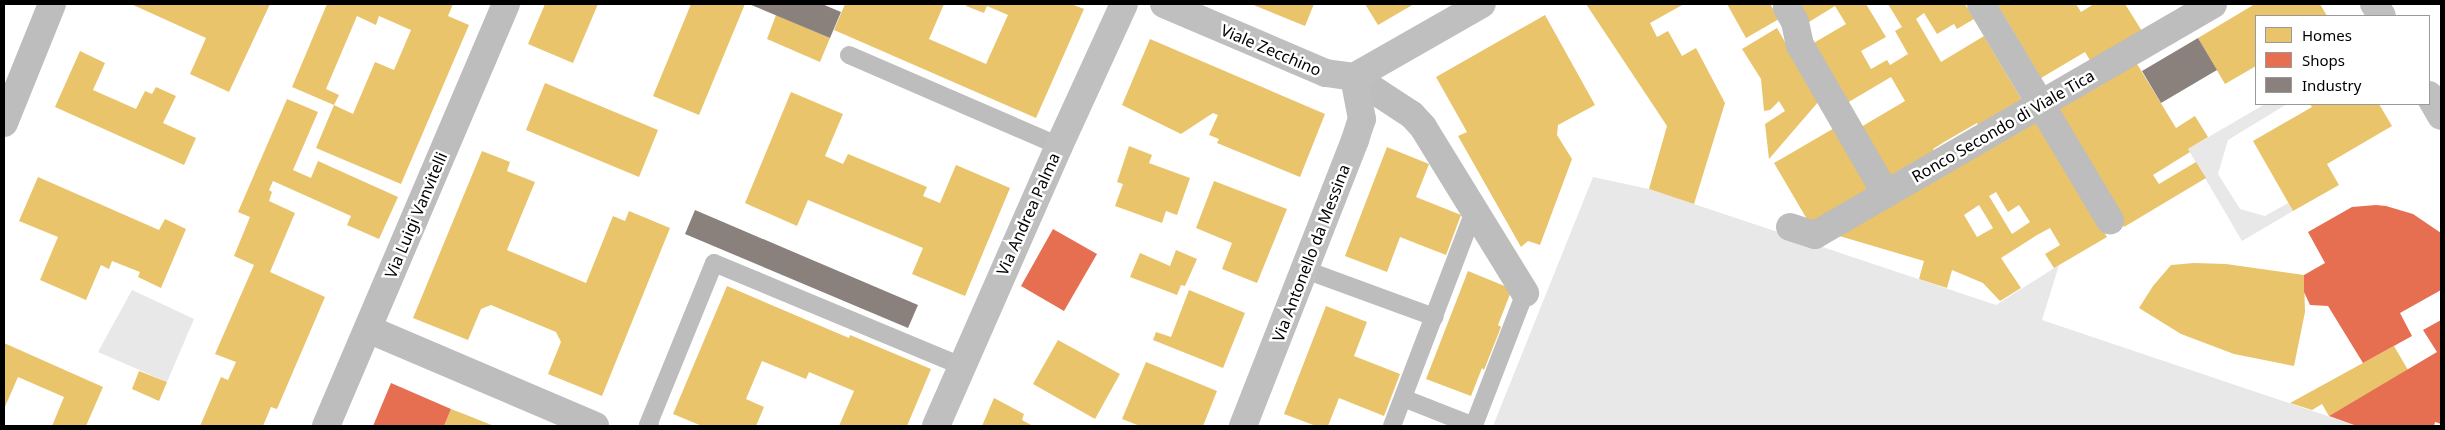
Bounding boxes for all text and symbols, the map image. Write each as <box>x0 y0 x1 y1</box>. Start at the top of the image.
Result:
legend <box>2255 15 2430 105</box>
street label: Viale Zecchino <box>1218 20 1324 80</box>
text: Homes <box>2302 25 2352 45</box>
text: Shops <box>2302 50 2345 70</box>
street label: Ronco Secondo di Viale Tica <box>1908 66 2098 186</box>
text: Industry <box>2302 75 2361 95</box>
street label: Via Luigi Vanvitelli <box>381 149 451 281</box>
street label: Via Andrea Palma <box>992 150 1064 278</box>
street label: Via Antonello da Messina <box>1268 162 1354 344</box>

